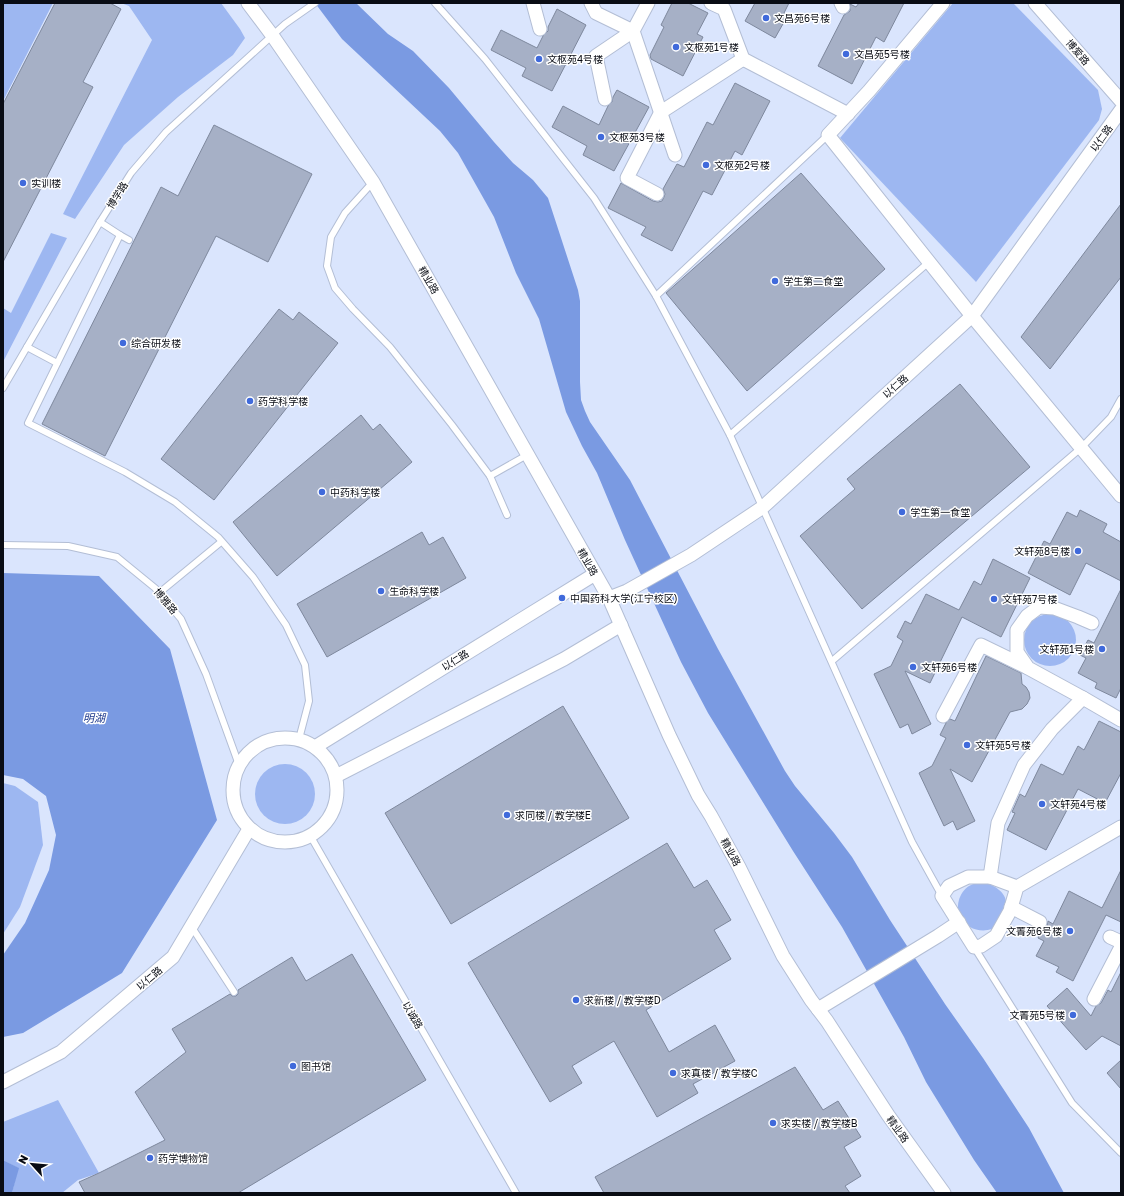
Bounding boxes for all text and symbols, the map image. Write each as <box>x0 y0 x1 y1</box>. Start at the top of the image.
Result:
place label: 文昌苑6号楼 <box>774 12 830 24</box>
marker: 文昌苑6号楼 <box>761 13 771 23</box>
street label: 博爱路 <box>1064 37 1092 67</box>
place label: 文枢苑1号楼 <box>684 41 739 53</box>
marker: 文枢苑1号楼 <box>671 42 681 52</box>
place label: 文昌苑5号楼 <box>854 48 910 60</box>
marker: 文昌苑5号楼 <box>841 49 851 59</box>
place label: 文枢苑4号楼 <box>547 53 603 65</box>
marker: 文枢苑4号楼 <box>534 54 544 64</box>
street label: 以仁路 <box>1087 122 1115 154</box>
place label: 文枢苑3号楼 <box>609 131 665 143</box>
marker: 文枢苑3号楼 <box>596 132 606 142</box>
place label: 文枢苑2号楼 <box>714 159 770 171</box>
marker: 文枢苑2号楼 <box>701 160 711 170</box>
place label: 实训楼 <box>31 177 61 189</box>
marker: 实训楼 <box>18 178 28 188</box>
street label: 博学路 <box>104 179 130 211</box>
street label: 精业路 <box>416 264 442 296</box>
place label: 学生第二食堂 <box>783 275 843 287</box>
marker: 学生第二食堂 <box>770 276 780 286</box>
place label: 综合研发楼 <box>131 337 181 349</box>
marker: 综合研发楼 <box>118 338 128 348</box>
street label: 以仁路 <box>880 372 910 400</box>
place label: 药学科学楼 <box>258 395 308 407</box>
marker: 药学科学楼 <box>245 396 255 406</box>
place label: 中药科学楼 <box>330 486 380 498</box>
marker: 中药科学楼 <box>317 487 327 497</box>
place label: 学生第一食堂 <box>910 506 970 518</box>
marker: 学生第一食堂 <box>897 507 907 517</box>
place label: 文轩苑8号楼 <box>1014 545 1070 557</box>
street label: 精业路 <box>575 546 601 578</box>
marker: 文轩苑8号楼 <box>1073 546 1083 556</box>
place label: 生命科学楼 <box>389 585 439 597</box>
street label: 博雅路 <box>152 586 180 616</box>
marker: 生命科学楼 <box>376 586 386 596</box>
place label: 中国药科大学(江宁校区) <box>570 592 678 604</box>
marker: 中国药科大学(江宁校区) <box>557 593 567 603</box>
place label: 文轩苑7号楼 <box>1002 593 1057 605</box>
marker: 文轩苑7号楼 <box>989 594 999 604</box>
place label: 文轩苑1号楼 <box>1039 643 1094 655</box>
marker: 文轩苑1号楼 <box>1097 644 1107 654</box>
street label: 以仁路 <box>439 647 471 673</box>
place label: 文轩苑6号楼 <box>921 661 977 673</box>
marker: 文轩苑6号楼 <box>908 662 918 672</box>
water label: 明湖 <box>83 711 107 724</box>
place label: 文轩苑5号楼 <box>975 739 1031 751</box>
marker: 文轩苑5号楼 <box>962 740 972 750</box>
place label: 文轩苑4号楼 <box>1050 798 1106 810</box>
marker: 文轩苑4号楼 <box>1037 799 1047 809</box>
place label: 求同楼 / 教学楼E <box>515 809 591 821</box>
marker: 求同楼 / 教学楼E <box>502 810 512 820</box>
street label: 精业路 <box>718 836 744 868</box>
place label: 文菁苑6号楼 <box>1006 925 1062 937</box>
marker: 文菁苑6号楼 <box>1065 926 1075 936</box>
street label: 以仁路 <box>134 964 164 992</box>
place label: 求新楼 / 教学楼D <box>584 994 661 1006</box>
marker: 求新楼 / 教学楼D <box>571 995 581 1005</box>
street label: 以诚路 <box>400 999 426 1031</box>
place label: 文菁苑5号楼 <box>1009 1009 1065 1021</box>
marker: 文菁苑5号楼 <box>1068 1010 1078 1020</box>
place label: 图书馆 <box>301 1060 331 1072</box>
marker: 图书馆 <box>288 1061 298 1071</box>
place label: 求真楼 / 教学楼C <box>681 1067 758 1079</box>
marker: 求真楼 / 教学楼C <box>668 1068 678 1078</box>
street label: 精业路 <box>884 1113 912 1145</box>
place label: 求实楼 / 教学楼B <box>781 1117 858 1129</box>
marker: 求实楼 / 教学楼B <box>768 1118 778 1128</box>
north arrow <box>12 1144 52 1184</box>
place label: 药学博物馆 <box>158 1152 208 1164</box>
text: N <box>15 1153 30 1166</box>
marker: 药学博物馆 <box>145 1153 155 1163</box>

